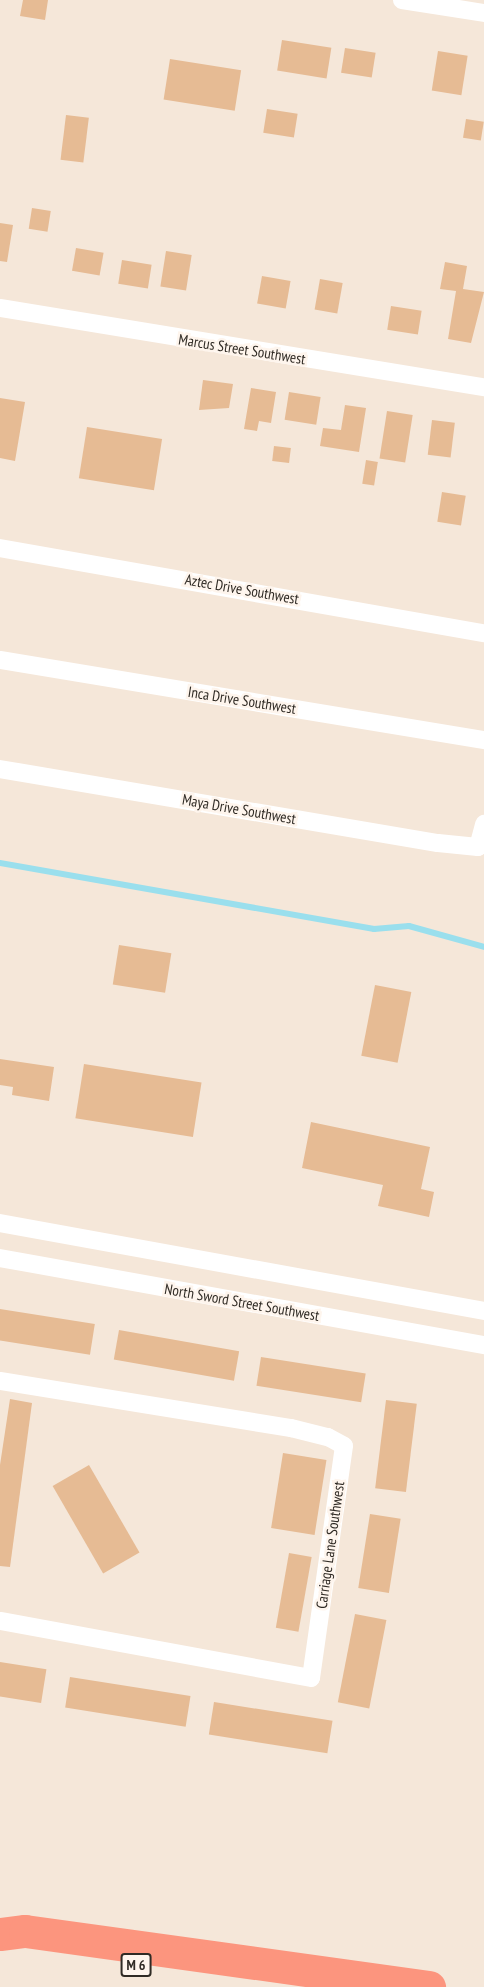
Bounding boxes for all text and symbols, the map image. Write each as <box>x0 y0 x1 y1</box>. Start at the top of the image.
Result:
street label: Marcus Street Southwest <box>177 330 307 368</box>
street label: Aztec Drive Southwest <box>184 570 300 608</box>
street label: Inca Drive Southwest <box>187 683 297 717</box>
street label: Maya Drive Southwest <box>181 790 297 828</box>
street label: North Sword Street Southwest <box>163 1280 321 1324</box>
street label: Carriage Lane Southwest <box>312 1480 348 1610</box>
road number: M 6 <box>120 1954 152 1976</box>

